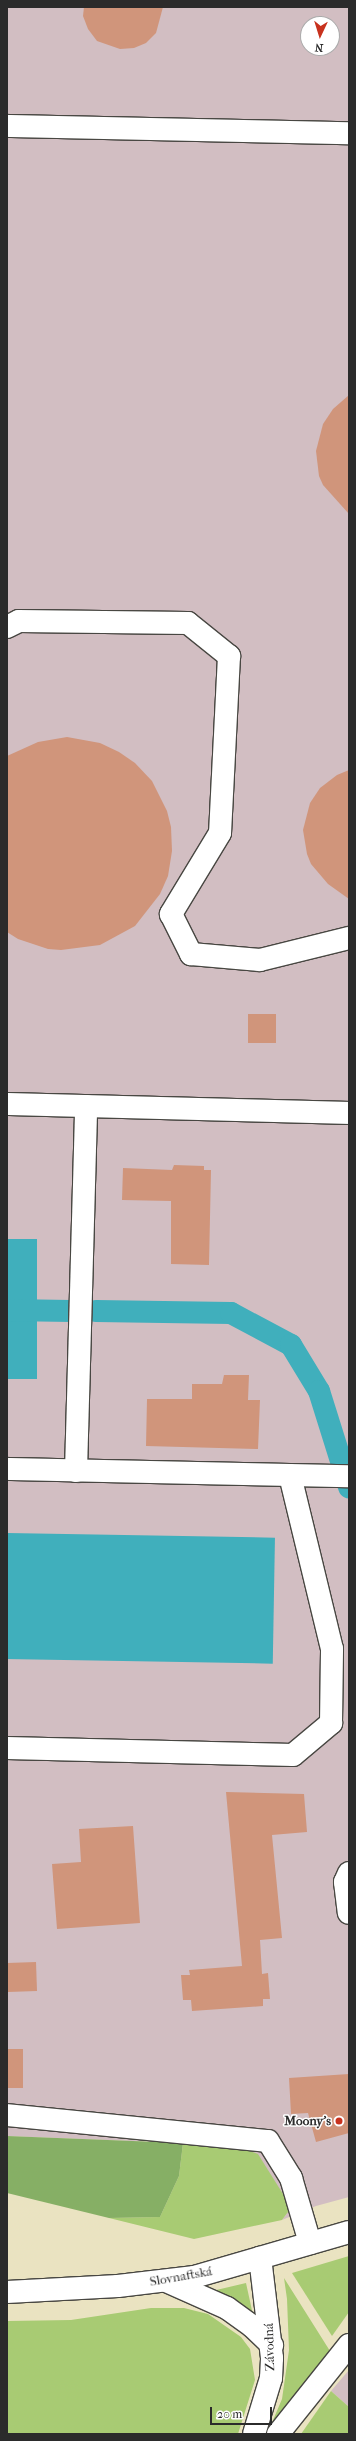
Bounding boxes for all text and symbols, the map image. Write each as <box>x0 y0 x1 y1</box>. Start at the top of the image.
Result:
north arrow <box>300 16 340 56</box>
text: N <box>315 41 324 54</box>
place label: Moony's <box>284 2113 331 2129</box>
marker: Moony's <box>334 2116 344 2126</box>
street label: Slovnaftská <box>149 2264 213 2290</box>
street label: Závodná <box>261 2323 279 2371</box>
scale bar <box>212 2399 274 2425</box>
text: 20 m <box>217 2407 242 2421</box>

